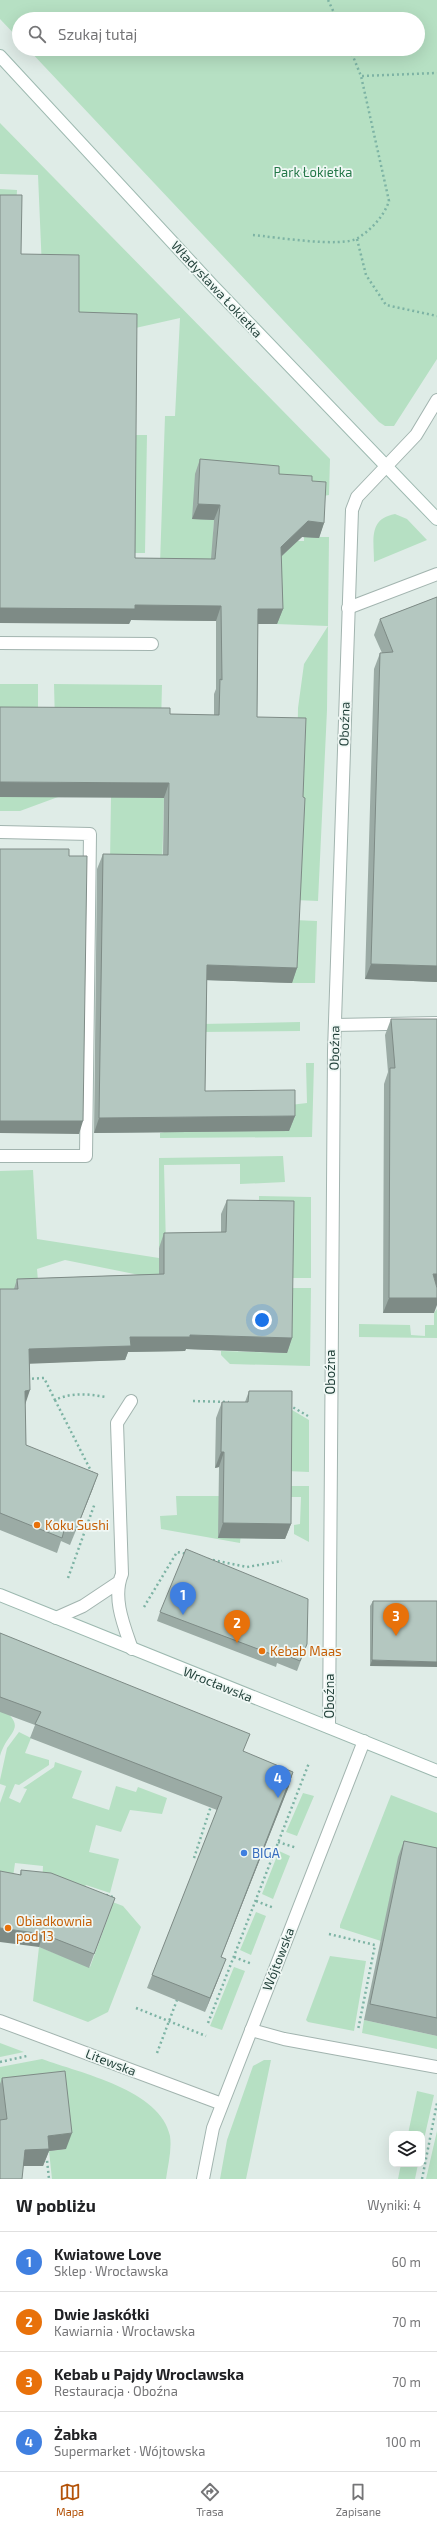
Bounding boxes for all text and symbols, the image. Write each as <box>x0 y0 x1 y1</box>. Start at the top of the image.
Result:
search box <box>12 12 425 56</box>
icon: search <box>26 23 48 45</box>
text: Szukaj tutaj <box>58 25 137 43</box>
park label: Park Łokietka <box>273 164 353 180</box>
street label: Władysława Łokietka <box>168 237 266 341</box>
street label: Oboźna <box>335 701 353 747</box>
street label: Oboźna <box>326 1025 342 1071</box>
your location <box>252 1310 272 1330</box>
street label: Oboźna <box>322 1350 338 1394</box>
place label: Koku Sushi <box>45 1517 109 1533</box>
marker: Koku Sushi <box>32 1520 42 1530</box>
pin: 1 <box>170 1582 196 1615</box>
pin: 3 <box>383 1603 409 1636</box>
pin: 2 <box>224 1610 250 1643</box>
place label: Kebab Maas <box>270 1643 342 1659</box>
marker: Kebab Maas <box>257 1646 267 1656</box>
street label: Wrocławska <box>181 1663 255 1705</box>
street label: Oboźna <box>321 1674 337 1718</box>
pin: 4 <box>265 1765 291 1798</box>
place label: BIGA <box>252 1845 280 1861</box>
marker: BIGA <box>239 1848 249 1858</box>
place label: Obiadkownia pod 13 <box>16 1913 92 1944</box>
marker: Obiadkownia pod 13 <box>3 1923 13 1933</box>
street label: Wójtowska <box>259 1925 297 1993</box>
street label: Litewska <box>83 2045 139 2079</box>
map controls <box>389 2131 425 2167</box>
button: layers <box>389 2131 425 2167</box>
text: W pobliżu <box>16 2195 96 2215</box>
text: Wyniki: 4 <box>367 2197 421 2213</box>
text: Kwiatowe Love <box>54 2245 161 2263</box>
text: 1 <box>26 2254 32 2270</box>
text: 60 m <box>391 2254 421 2270</box>
text: Sklep · Wrocławska <box>54 2263 168 2279</box>
text: Dwie Jaskółki <box>54 2305 150 2323</box>
text: 2 <box>25 2314 33 2330</box>
text: 70 m <box>392 2314 421 2330</box>
text: Kawiarnia · Wrocławska <box>54 2323 195 2339</box>
text: Kebab u Pajdy Wroclawska <box>54 2365 244 2383</box>
text: 3 <box>25 2374 33 2390</box>
text: 70 m <box>392 2374 421 2390</box>
text: Restauracja · Oboźna <box>54 2383 178 2399</box>
text: Żabka <box>54 2425 97 2443</box>
text: 4 <box>25 2434 33 2450</box>
text: 100 m <box>386 2434 421 2450</box>
text: Supermarket · Wójtowska <box>54 2443 205 2459</box>
tab: Mapa <box>56 2481 84 2518</box>
tab: Trasa <box>196 2481 224 2518</box>
tab: Zapisane <box>336 2481 381 2518</box>

